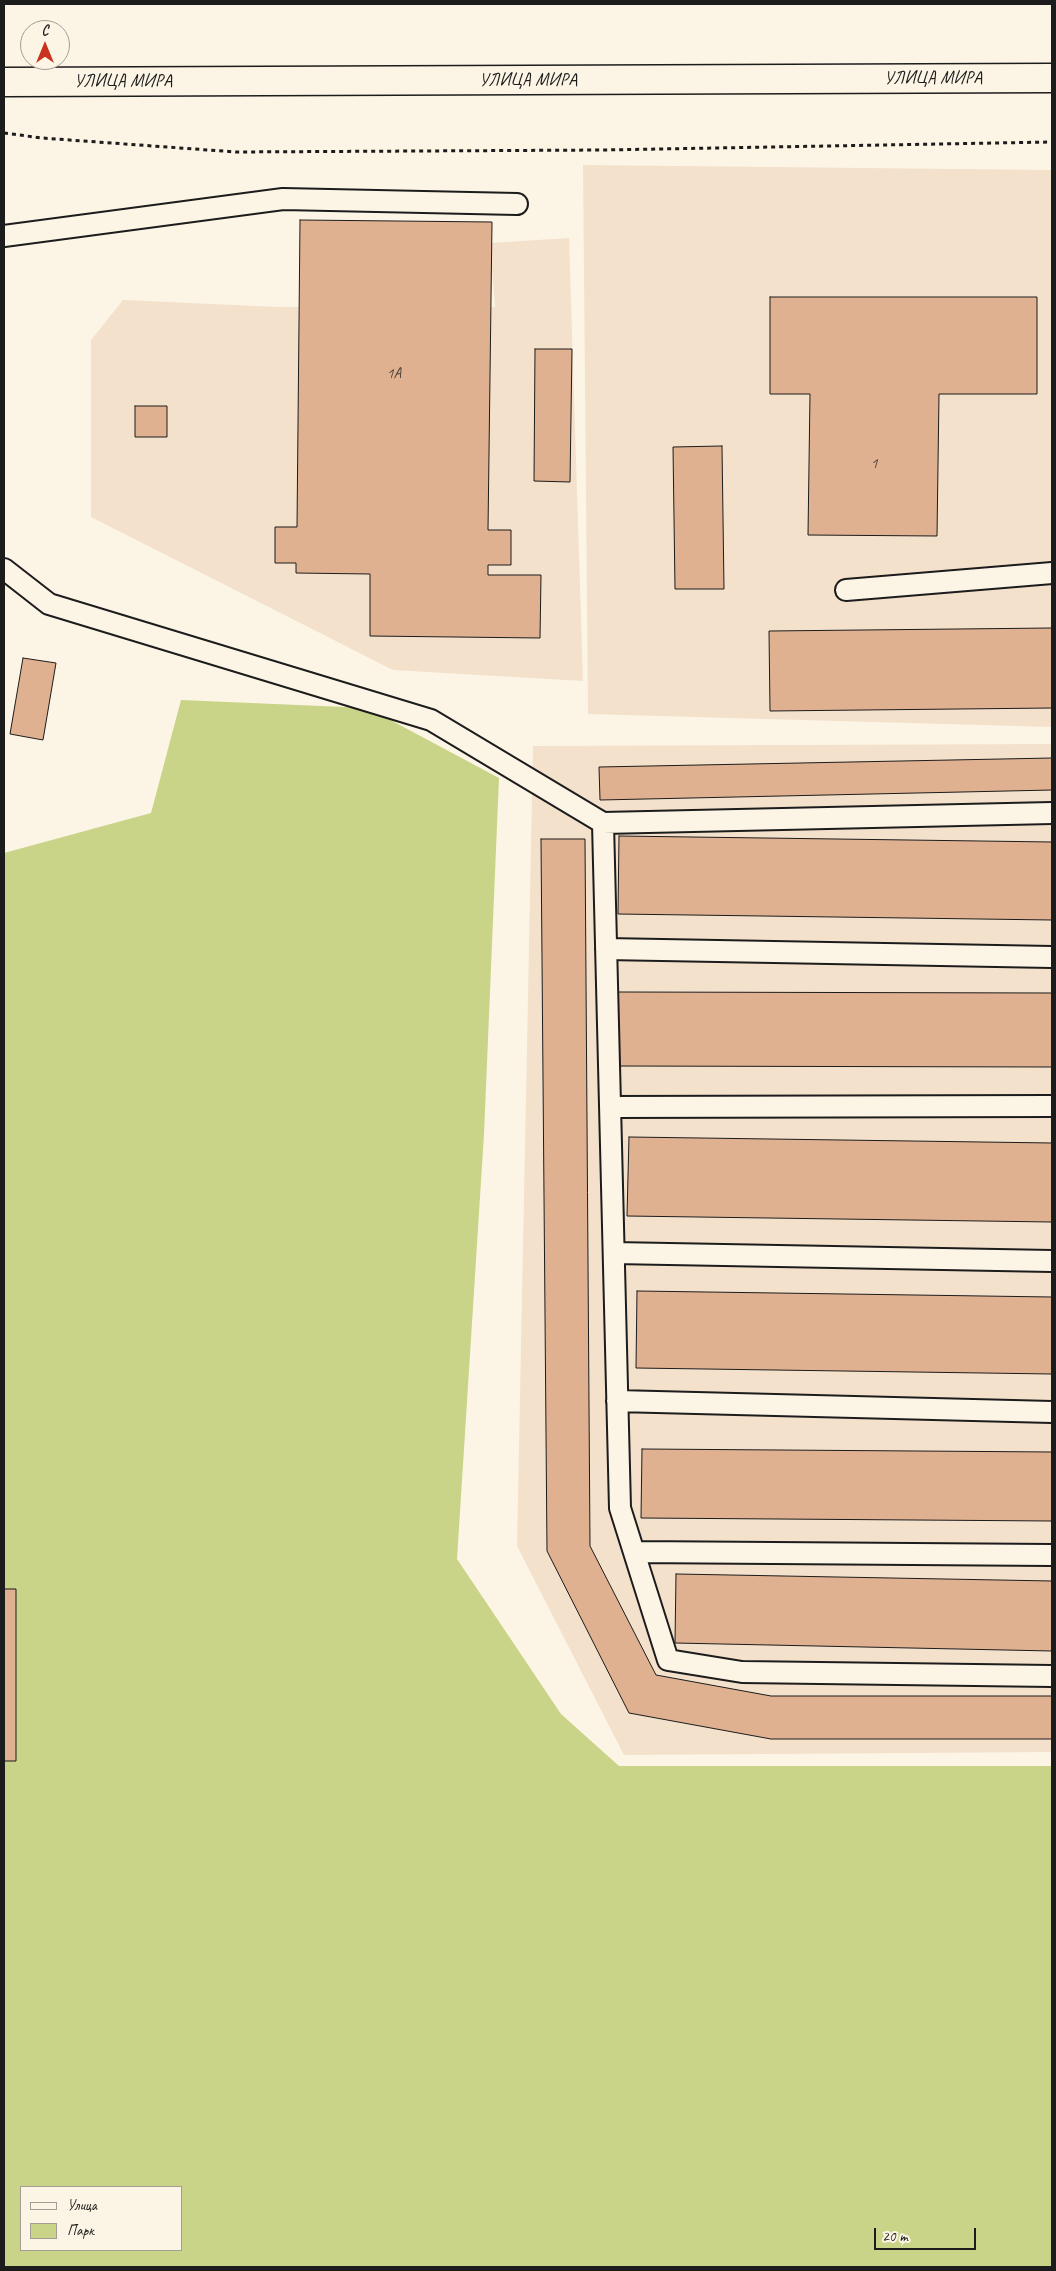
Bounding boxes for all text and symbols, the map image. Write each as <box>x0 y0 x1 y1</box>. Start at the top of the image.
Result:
north arrow <box>20 20 70 70</box>
text: С <box>42 22 48 39</box>
street label: УЛИЦА МИРА <box>884 67 982 89</box>
street label: УЛИЦА МИРА <box>479 69 577 91</box>
street label: УЛИЦА МИРА <box>74 70 172 92</box>
house number: 1А <box>387 365 401 383</box>
house number: 1 <box>871 455 877 473</box>
legend <box>20 2186 182 2251</box>
text: Улица <box>67 2196 97 2215</box>
scale bar <box>876 2218 978 2250</box>
text: Парк <box>67 2221 94 2240</box>
text: 20 m <box>882 2227 908 2246</box>

